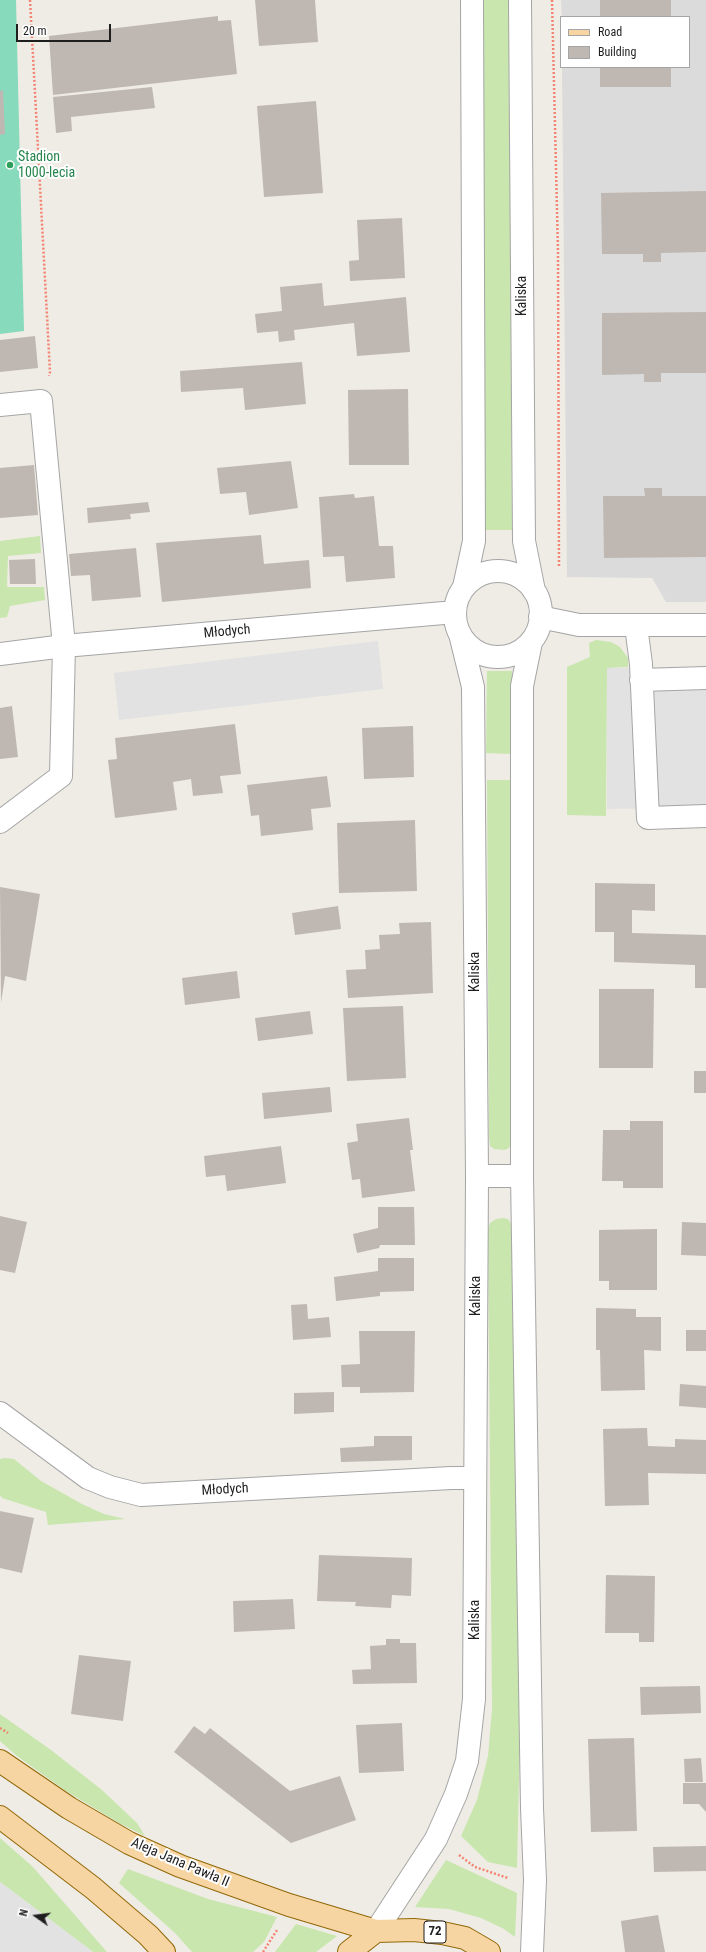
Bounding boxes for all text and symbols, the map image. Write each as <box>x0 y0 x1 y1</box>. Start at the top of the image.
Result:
scale bar <box>18 16 113 42</box>
legend <box>560 16 690 68</box>
text: 20 m <box>23 24 47 38</box>
text: Road <box>598 25 622 39</box>
text: Building <box>598 45 636 59</box>
place label: Stadion 1000-lecia <box>18 149 75 182</box>
marker: Stadion 1000-lecia <box>5 160 15 170</box>
street label: Kaliska <box>514 276 530 316</box>
street label: Młodych <box>203 622 251 642</box>
street label: Kaliska <box>467 952 483 992</box>
street label: Kaliska <box>468 1276 484 1316</box>
street label: Młodych <box>201 1480 249 1500</box>
street label: Kaliska <box>467 1600 483 1640</box>
street label: Aleja Jana Pawła II <box>128 1835 232 1891</box>
north arrow <box>16 1896 56 1936</box>
text: N <box>17 1908 31 1918</box>
road number: 72 <box>424 1921 446 1943</box>

